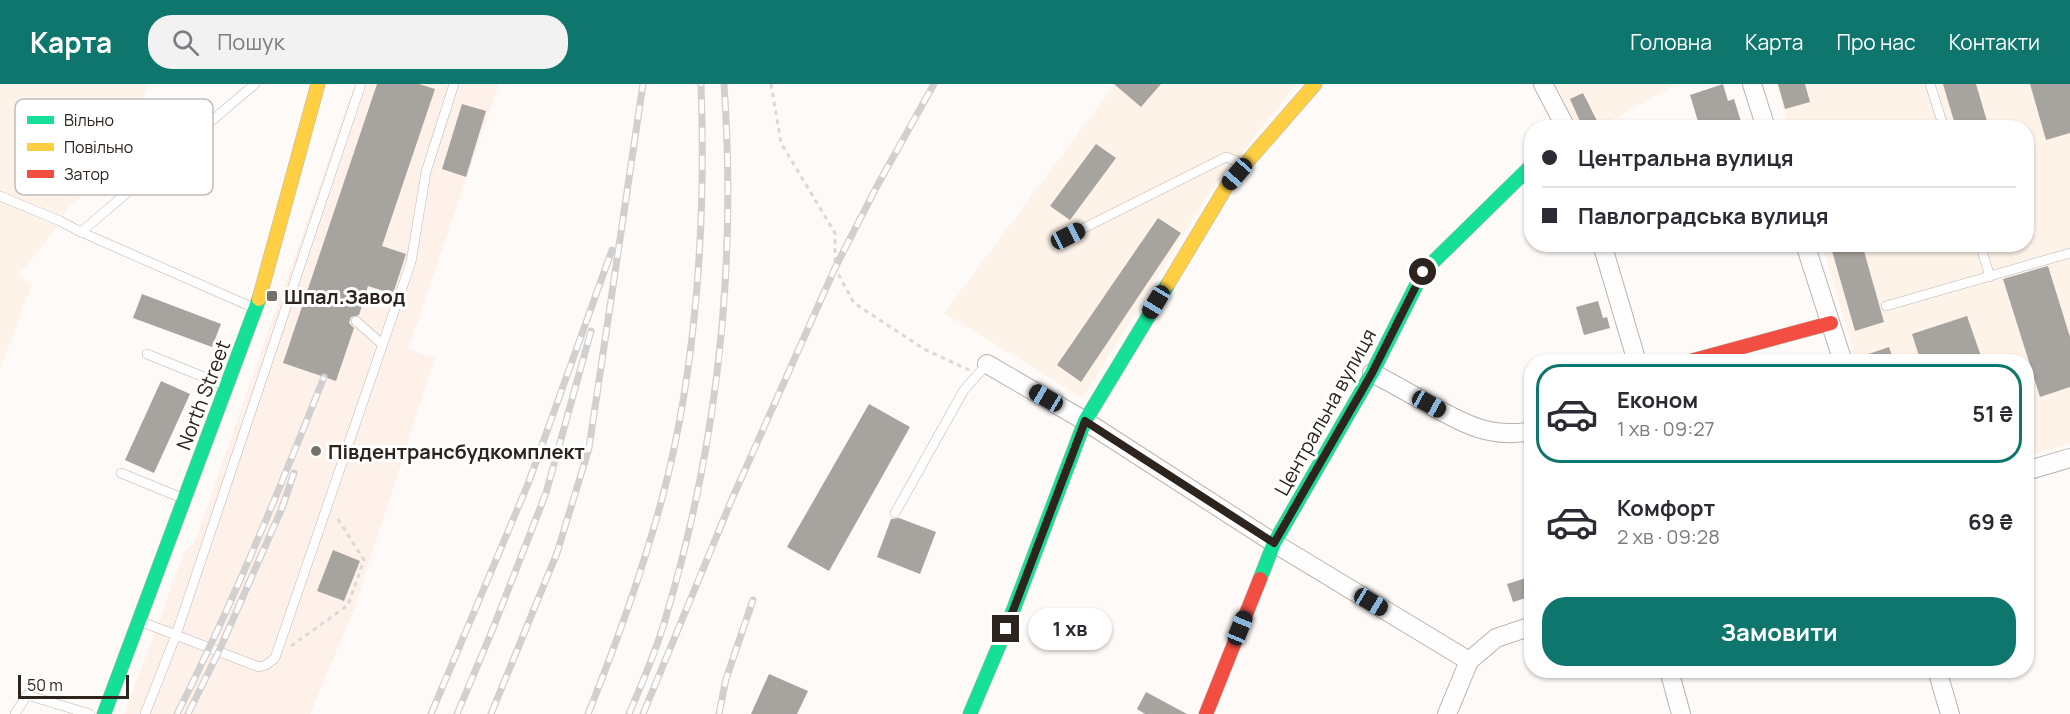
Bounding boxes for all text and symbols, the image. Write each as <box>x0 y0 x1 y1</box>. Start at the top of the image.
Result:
search box <box>148 15 568 69</box>
text: Карта <box>30 23 112 61</box>
icon: search <box>169 26 202 59</box>
text: Пошук <box>217 27 285 57</box>
text: Головна <box>1630 28 1712 56</box>
text: Карта <box>1745 28 1803 56</box>
text: Про нас <box>1836 28 1916 56</box>
text: Контакти <box>1949 28 2040 56</box>
legend <box>15 99 213 195</box>
text: Вільно <box>64 109 114 131</box>
text: Повільно <box>64 136 133 158</box>
text: Центральна вулиця <box>1578 143 1794 173</box>
car <box>1218 155 1256 193</box>
text: Затор <box>64 163 109 185</box>
text: Павлоградська вулиця <box>1578 201 1829 231</box>
car <box>1048 220 1088 252</box>
route start <box>1409 258 1436 285</box>
car <box>1139 282 1173 322</box>
place label: Шпал.Завод <box>284 283 406 310</box>
marker: Шпал.Завод <box>265 289 279 303</box>
street label: Центральна вулиця <box>1268 324 1382 500</box>
street label: North Street <box>170 336 236 454</box>
car <box>1026 381 1066 415</box>
text: Економ <box>1617 385 1698 415</box>
car <box>1409 387 1449 421</box>
icon: car <box>1545 387 1599 441</box>
text: 51 ₴ <box>1972 399 2013 429</box>
text: 1 хв · 09:27 <box>1617 415 1715 442</box>
place label: Південтрансбудкомплект <box>328 438 585 465</box>
marker: Південтрансбудкомплект <box>309 444 323 458</box>
text: Комфорт <box>1617 493 1715 523</box>
icon: car <box>1545 495 1599 549</box>
text: 69 ₴ <box>1968 507 2013 537</box>
text: 2 хв · 09:28 <box>1617 523 1720 550</box>
car <box>1351 585 1391 619</box>
button: Замовити <box>1542 597 2016 666</box>
callout: 1 хв <box>1027 608 1111 650</box>
car <box>1225 608 1255 648</box>
route end <box>992 615 1019 642</box>
text: 1 хв <box>1052 615 1088 642</box>
scale bar <box>18 672 129 700</box>
text: 50 m <box>27 674 63 696</box>

